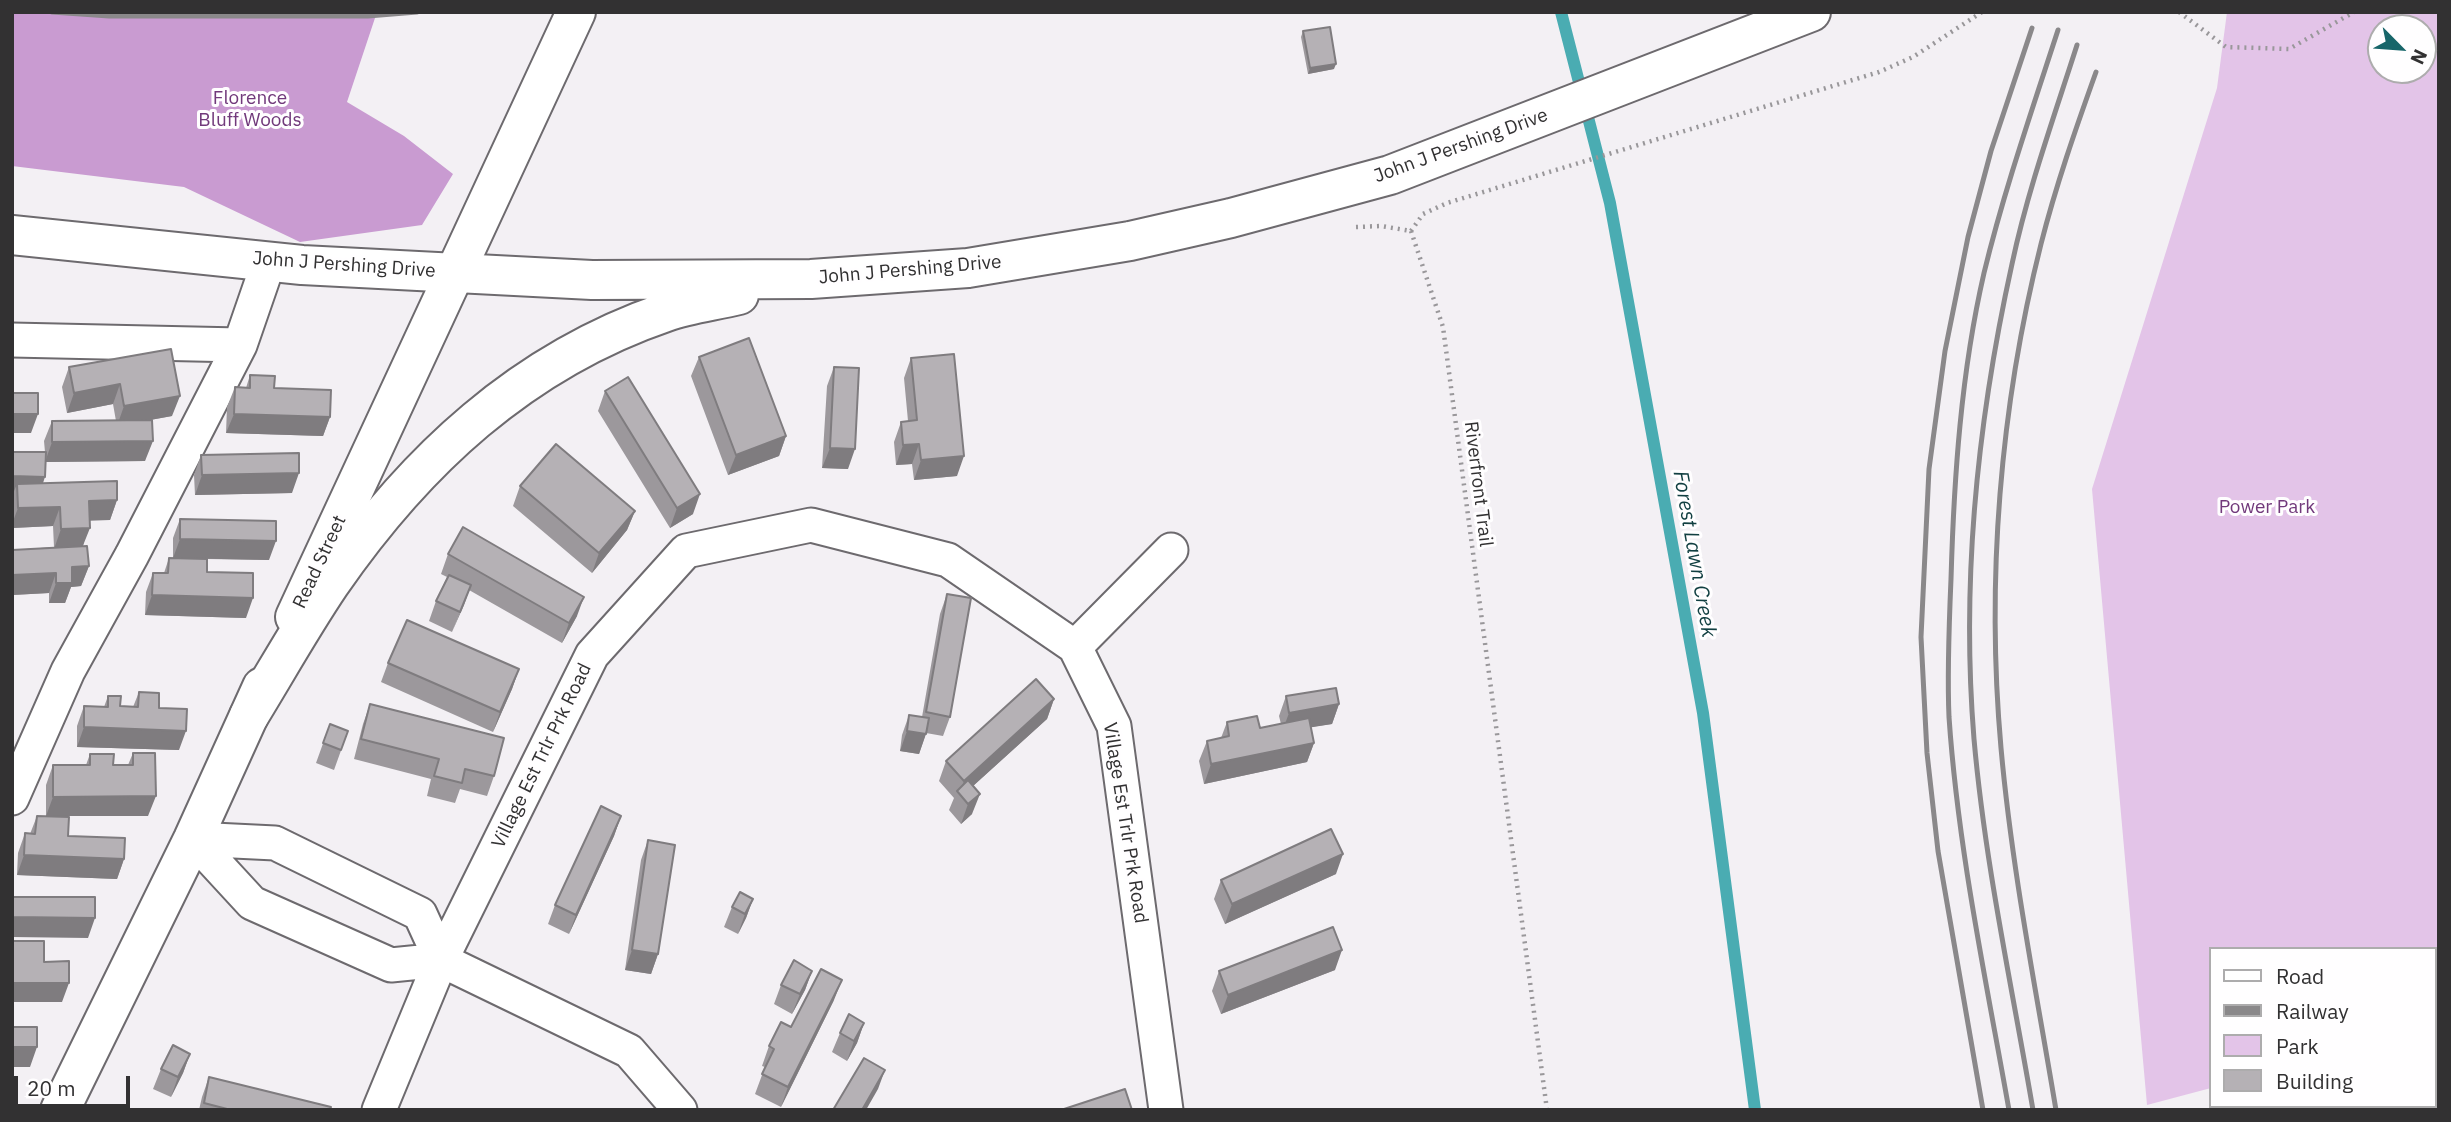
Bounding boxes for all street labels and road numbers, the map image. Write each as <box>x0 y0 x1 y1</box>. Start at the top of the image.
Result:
street label: John J Pershing Drive <box>1371 104 1551 188</box>
street label: John J Pershing Drive <box>252 247 436 283</box>
street label: John J Pershing Drive <box>818 251 1002 289</box>
street label: Riverfront Trail <box>1459 420 1497 548</box>
street label: Read Street <box>289 512 351 612</box>
street label: Village Est Trlr Prk Road <box>487 660 597 852</box>
street label: Village Est Trlr Prk Road <box>1098 721 1152 925</box>

